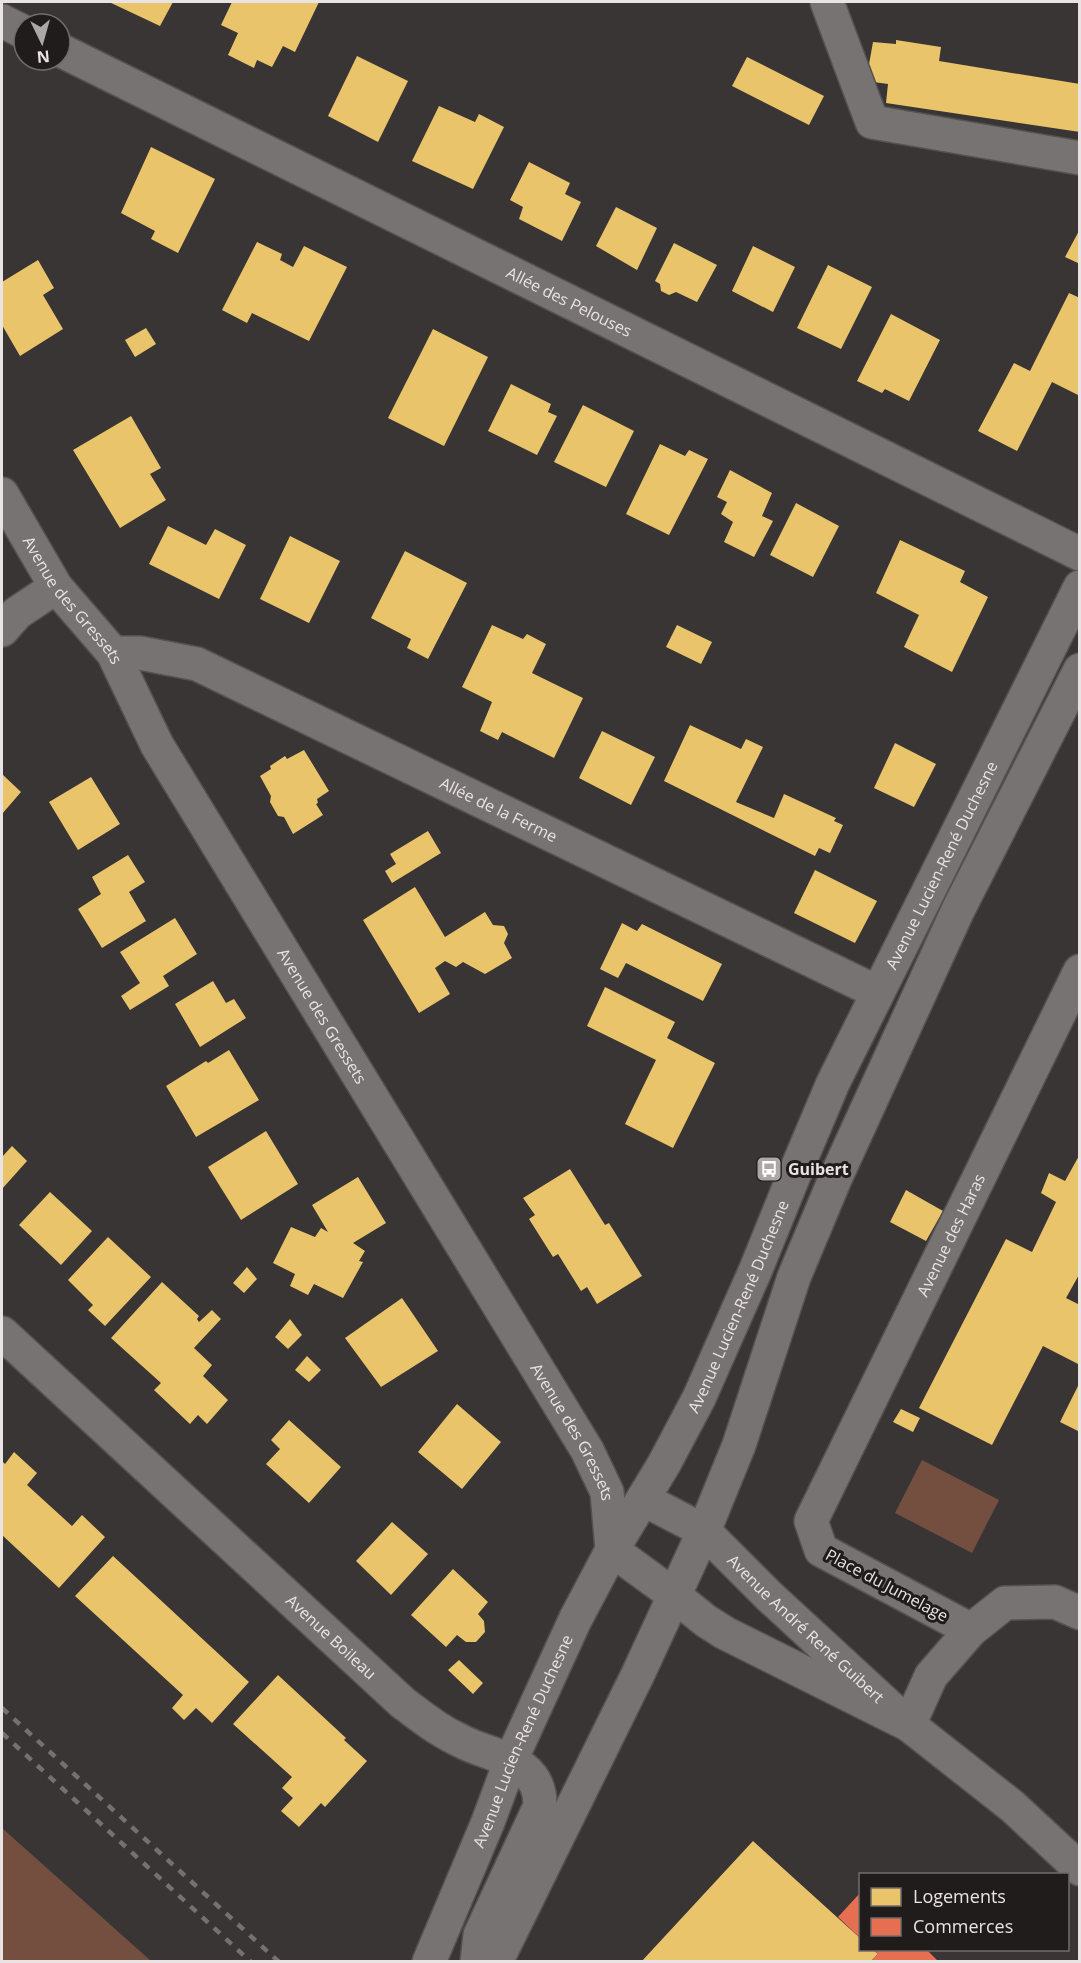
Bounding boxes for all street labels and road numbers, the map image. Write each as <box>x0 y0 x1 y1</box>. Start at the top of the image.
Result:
street label: Allée des Pelouses <box>503 261 636 342</box>
street label: Avenue des Gressets <box>18 532 128 668</box>
street label: Avenue Lucien-René Duchesne <box>880 757 1003 973</box>
street label: Allée de la Ferme <box>436 772 561 847</box>
street label: Avenue des Gressets <box>272 944 372 1088</box>
street label: Avenue des Haras <box>911 1170 990 1300</box>
street label: Avenue Lucien-René Duchesne <box>682 1197 794 1417</box>
street label: Avenue des Gressets <box>525 1359 619 1501</box>
street label: Place du Jumelage <box>822 1543 952 1627</box>
street label: Avenue André René Guibert <box>723 1550 889 1708</box>
street label: Avenue Boileau <box>281 1590 381 1684</box>
street label: Avenue Lucien-René Duchesne <box>467 1631 578 1851</box>

